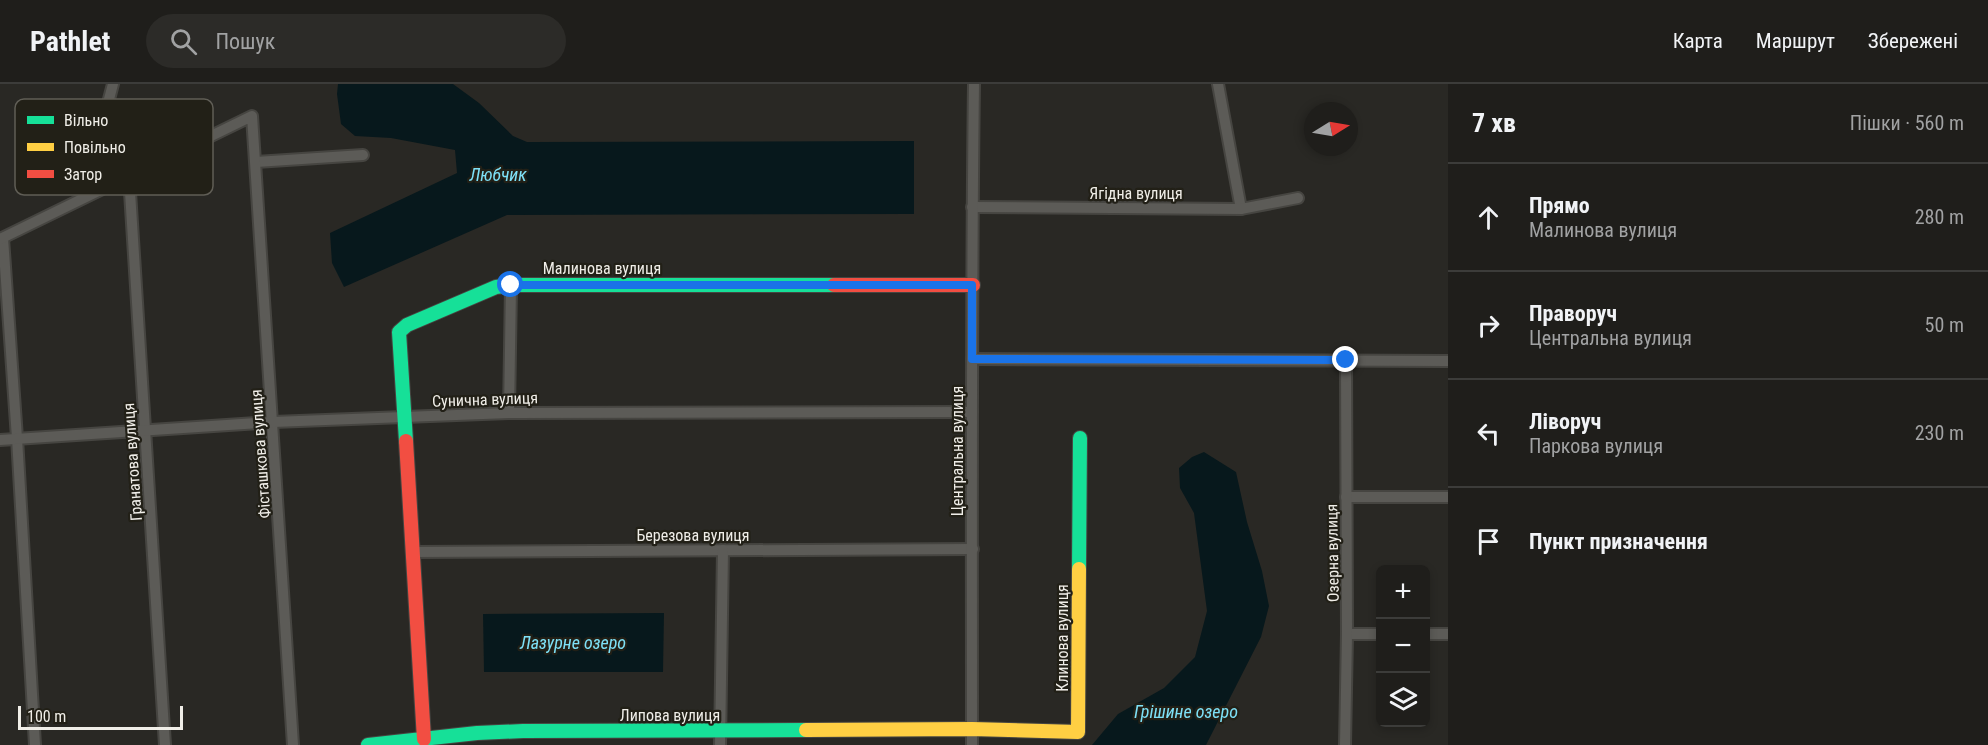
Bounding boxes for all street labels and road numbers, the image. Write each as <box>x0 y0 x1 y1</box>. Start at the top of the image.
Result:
street label: Ягідна вулиця <box>1089 184 1183 203</box>
street label: Малинова вулиця <box>543 259 661 278</box>
street label: Центральна вулиця <box>948 386 967 516</box>
street label: Сунична вулиця <box>432 388 538 411</box>
street label: Фісташкова вулиця <box>247 389 274 519</box>
street label: Гранатова вулиця <box>119 402 146 522</box>
street label: Озерна вулиця <box>1322 504 1343 602</box>
street label: Березова вулиця <box>636 526 750 545</box>
street label: Клинова вулиця <box>1053 584 1072 692</box>
street label: Липова вулиця <box>620 706 720 725</box>

